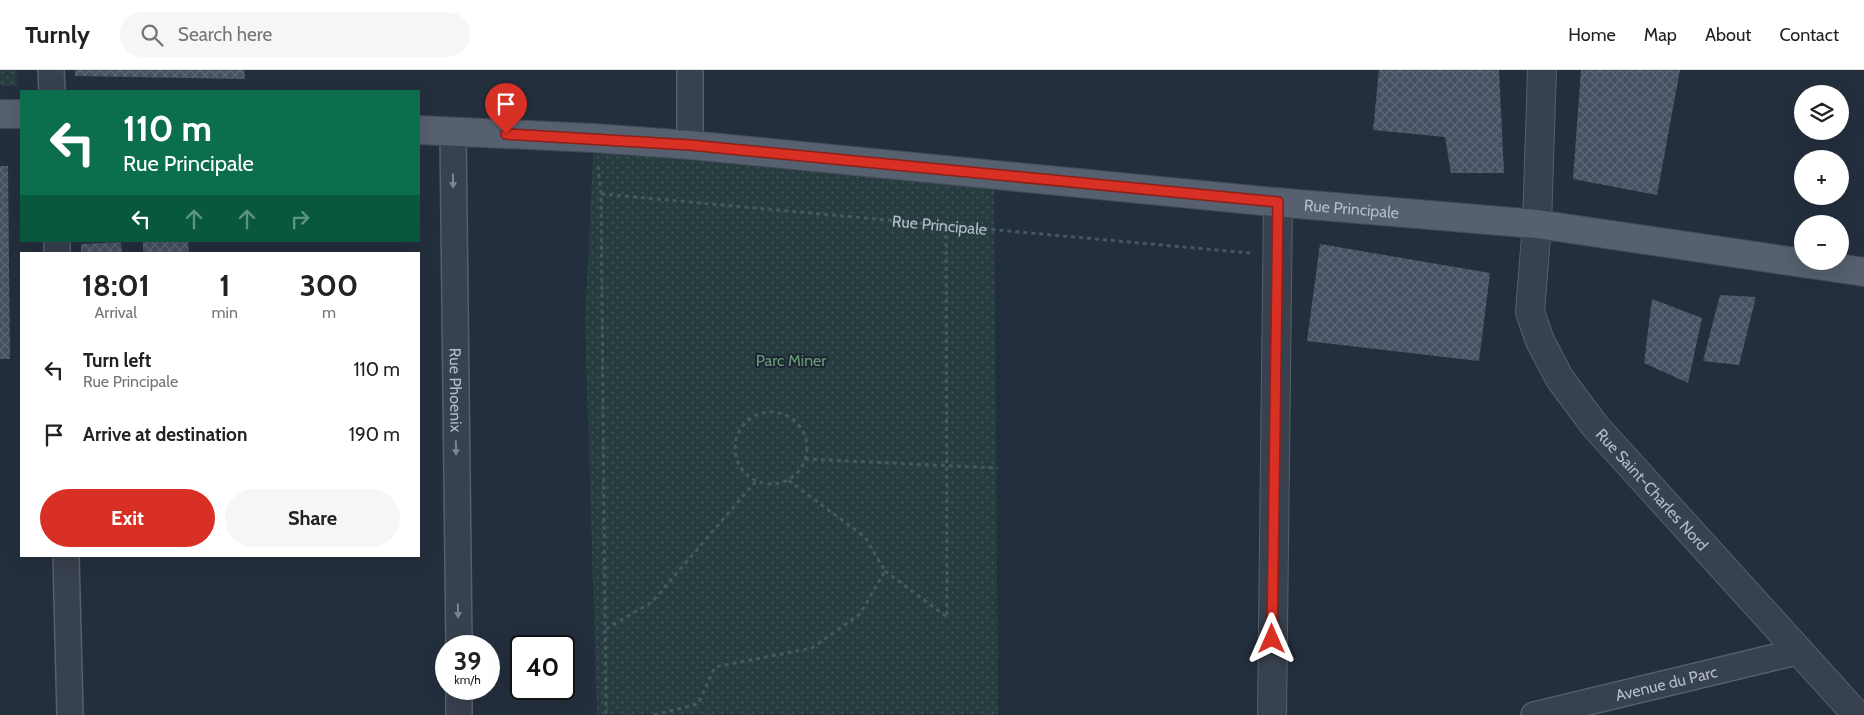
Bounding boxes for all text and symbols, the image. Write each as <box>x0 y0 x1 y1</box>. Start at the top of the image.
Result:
search box <box>120 12 470 57</box>
text: Turnly <box>25 20 90 49</box>
icon: search <box>138 21 166 49</box>
text: Search here <box>178 23 272 46</box>
text: Home <box>1568 24 1616 46</box>
text: Map <box>1644 24 1677 46</box>
text: About <box>1705 24 1751 46</box>
text: Contact <box>1779 24 1839 46</box>
pin <box>485 83 527 134</box>
map controls <box>1794 85 1849 270</box>
button: layers <box>1794 85 1849 140</box>
icon: arrive <box>492 90 520 118</box>
text: 110 m <box>123 107 212 150</box>
icon: left <box>40 110 105 175</box>
text: Rue Principale <box>123 150 254 177</box>
button: + <box>1794 150 1849 205</box>
one-way arrow <box>449 173 457 189</box>
street label: Rue Principale <box>1303 195 1400 222</box>
icon: left <box>127 205 155 233</box>
icon: ahead <box>180 205 208 233</box>
icon: ahead <box>233 205 261 233</box>
icon: right <box>286 205 314 233</box>
street label: Rue Principale <box>891 211 988 239</box>
button: − <box>1794 215 1849 270</box>
text: 18:01 <box>82 267 150 304</box>
text: 1 <box>219 267 230 304</box>
text: 300 <box>300 267 358 304</box>
text: Arrival <box>94 303 137 322</box>
text: min <box>212 303 238 322</box>
text: m <box>322 303 336 322</box>
street label: Rue Phoenix <box>446 348 466 433</box>
text: Turn left <box>83 349 151 372</box>
park label: Parc Miner <box>756 351 827 370</box>
icon: left <box>40 356 68 384</box>
text: 110 m <box>353 358 400 381</box>
text: Rue Principale <box>83 372 178 391</box>
icon: arrive <box>40 421 68 449</box>
text: Arrive at destination <box>83 423 247 446</box>
text: 190 m <box>349 423 400 446</box>
street label: Rue Saint-Charles Nord <box>1592 424 1713 554</box>
one-way arrow <box>452 440 460 456</box>
button: Exit <box>40 489 215 547</box>
button: Share <box>225 489 400 547</box>
one-way arrow <box>454 603 462 619</box>
position arrow <box>1245 612 1297 664</box>
speed limit sign: 40 <box>510 635 575 700</box>
text: 39 <box>454 646 481 676</box>
street label: Avenue du Parc <box>1613 662 1719 705</box>
text: km/h <box>454 672 481 687</box>

